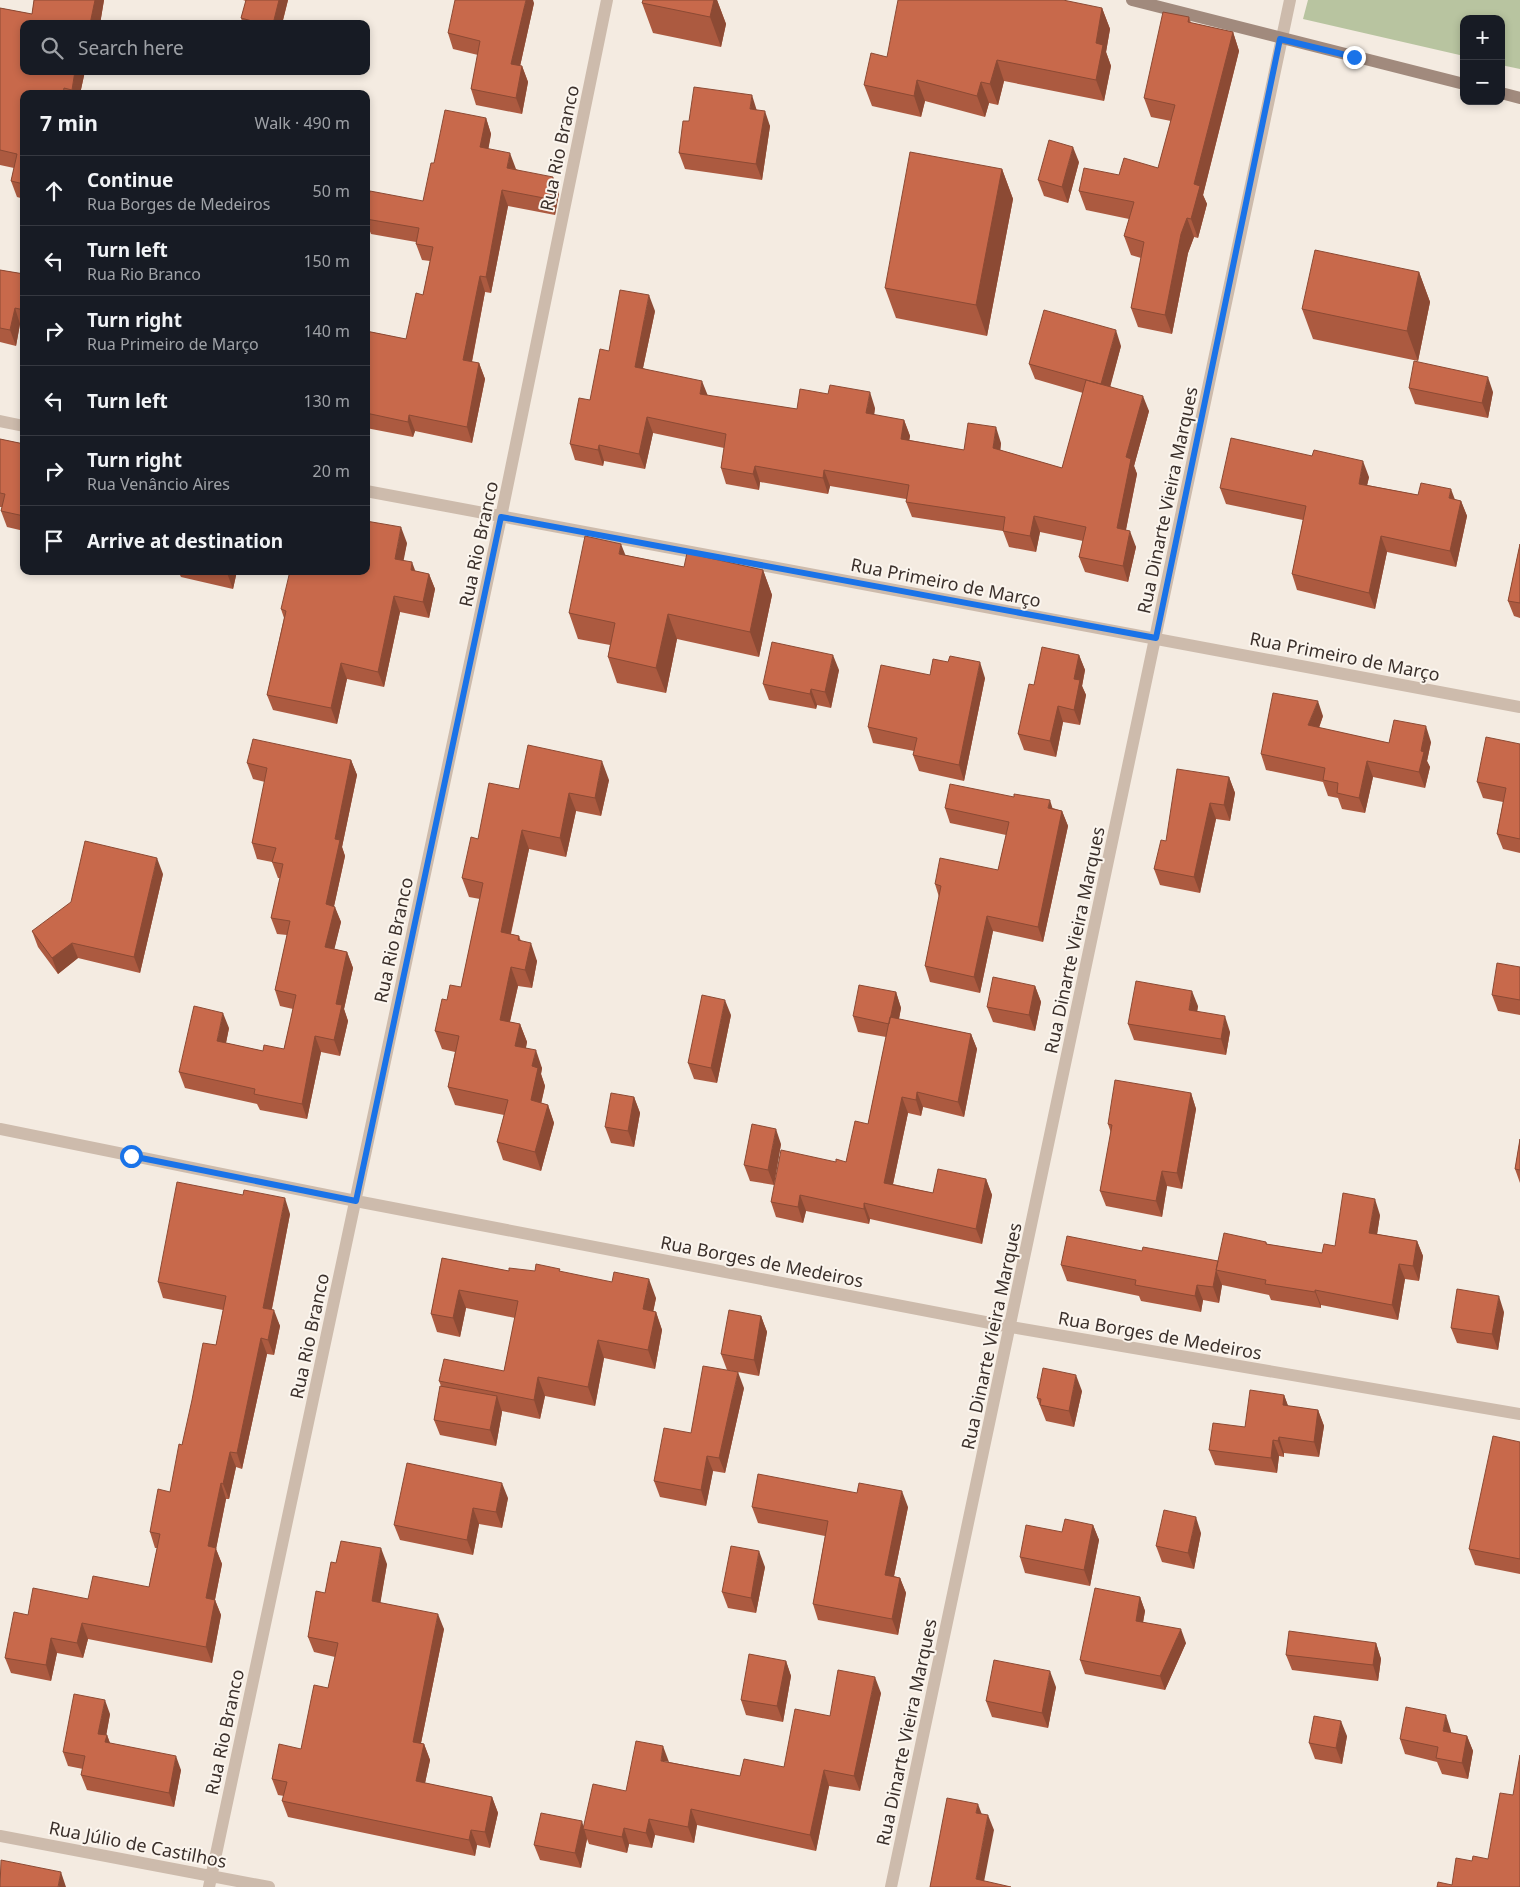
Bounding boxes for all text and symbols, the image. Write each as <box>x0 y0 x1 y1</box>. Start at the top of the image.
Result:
map controls <box>1460 15 1505 105</box>
button: + <box>1460 15 1505 60</box>
search box <box>20 20 370 75</box>
icon: search <box>38 34 66 62</box>
text: Search here <box>78 35 184 61</box>
route end <box>1343 46 1366 69</box>
button: − <box>1460 60 1505 105</box>
street label: Rua Rio Branco <box>534 83 584 213</box>
text: 7 min <box>40 109 98 137</box>
text: Walk · 490 m <box>255 112 350 134</box>
text: Continue <box>87 167 173 193</box>
icon: ahead <box>40 177 68 205</box>
text: 50 m <box>313 180 350 202</box>
text: Rua Borges de Medeiros <box>87 193 270 215</box>
text: Turn left <box>87 237 168 263</box>
icon: left <box>40 247 68 275</box>
text: 150 m <box>303 250 350 272</box>
text: Rua Rio Branco <box>87 263 201 285</box>
text: Turn right <box>87 307 182 333</box>
icon: right <box>40 317 68 345</box>
text: 140 m <box>303 320 350 342</box>
text: Rua Primeiro de Março <box>87 333 259 355</box>
street label: Rua Dinarte Vieira Marques <box>1131 384 1203 616</box>
icon: left <box>40 387 68 415</box>
text: Turn left <box>87 388 168 414</box>
text: 130 m <box>303 390 350 412</box>
text: Turn right <box>87 447 182 473</box>
icon: right <box>40 457 68 485</box>
text: 20 m <box>313 460 350 482</box>
text: Rua Venâncio Aires <box>87 473 230 495</box>
street label: Rua Rio Branco <box>453 479 503 609</box>
icon: arrive <box>40 527 68 555</box>
text: Arrive at destination <box>87 528 283 554</box>
street label: Rua Primeiro de Março <box>849 552 1043 612</box>
street label: Rua Primeiro de Março <box>1248 626 1442 686</box>
street label: Rua Dinarte Vieira Marques <box>1038 824 1110 1056</box>
street label: Rua Rio Branco <box>368 875 418 1005</box>
route start <box>120 1145 143 1168</box>
street label: Rua Dinarte Vieira Marques <box>955 1220 1027 1452</box>
street label: Rua Borges de Medeiros <box>658 1230 866 1292</box>
street label: Rua Rio Branco <box>284 1271 334 1401</box>
street label: Rua Borges de Medeiros <box>1056 1305 1264 1365</box>
street label: Rua Dinarte Vieira Marques <box>870 1616 942 1848</box>
street label: Rua Rio Branco <box>199 1667 249 1797</box>
street label: Rua Júlio de Castilhos <box>47 1815 229 1873</box>

